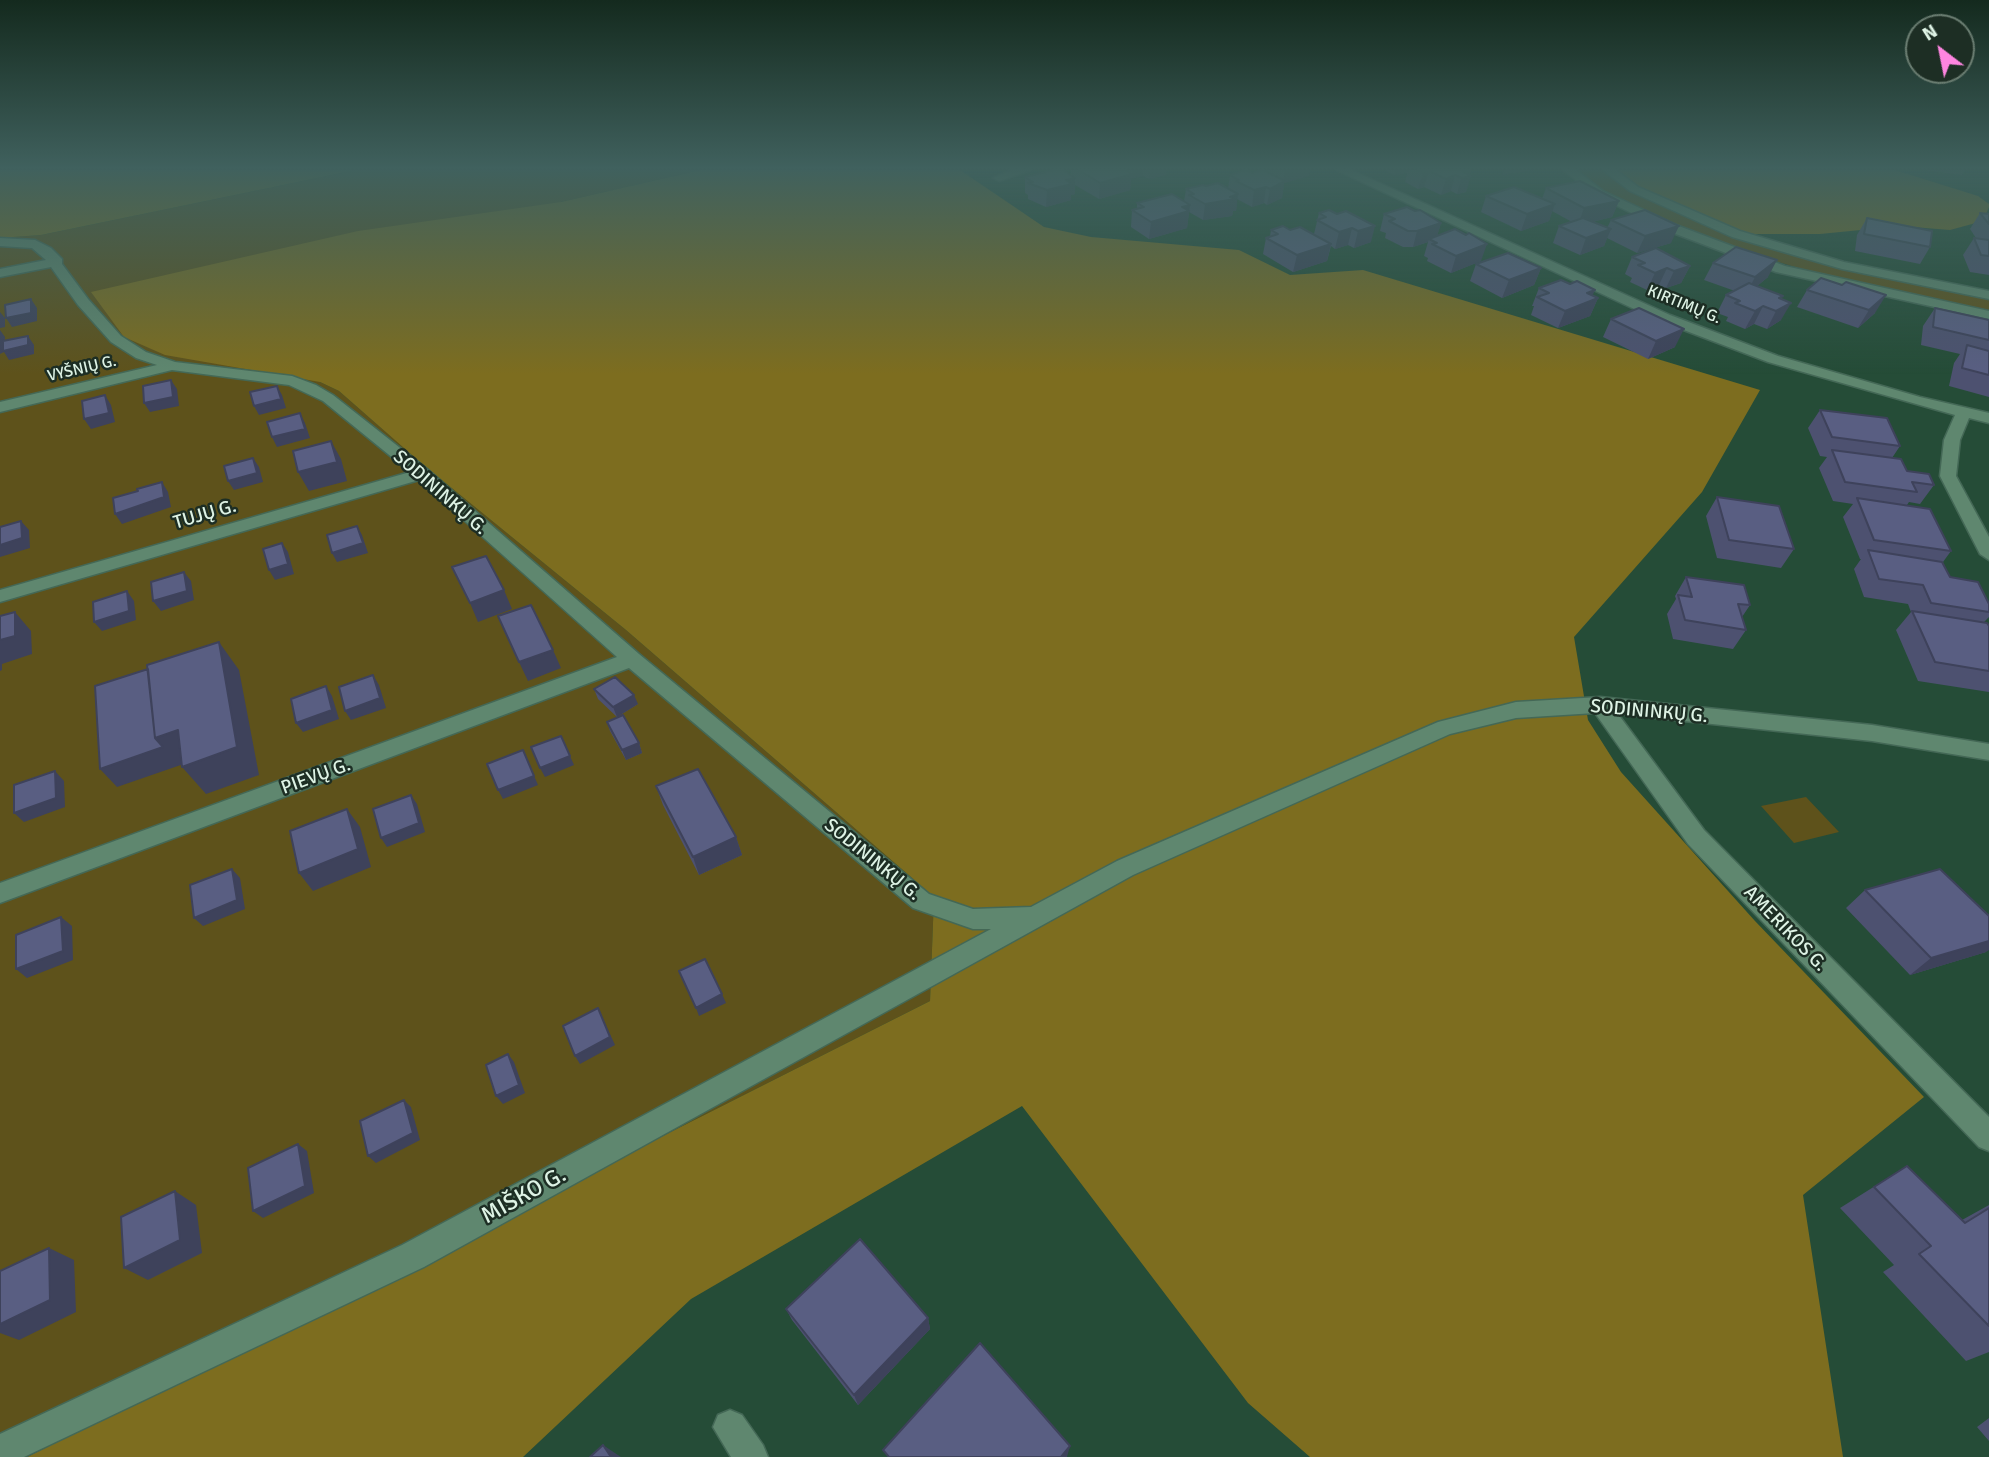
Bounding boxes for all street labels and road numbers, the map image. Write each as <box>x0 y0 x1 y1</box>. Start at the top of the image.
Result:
street label: KIRTIMŲ G. <box>1644 282 1724 328</box>
street label: VYŠNIŲ G. <box>46 352 118 386</box>
street label: SODININKŲ G. <box>388 446 492 540</box>
street label: TUJŲ G. <box>171 495 239 535</box>
street label: SODININKŲ G. <box>1589 696 1709 728</box>
street label: PIEVŲ G. <box>278 754 354 800</box>
street label: SODININKŲ G. <box>819 814 925 906</box>
street label: AMERIKOS G. <box>1738 881 1832 977</box>
street label: MIŠKO G. <box>477 1161 571 1231</box>

